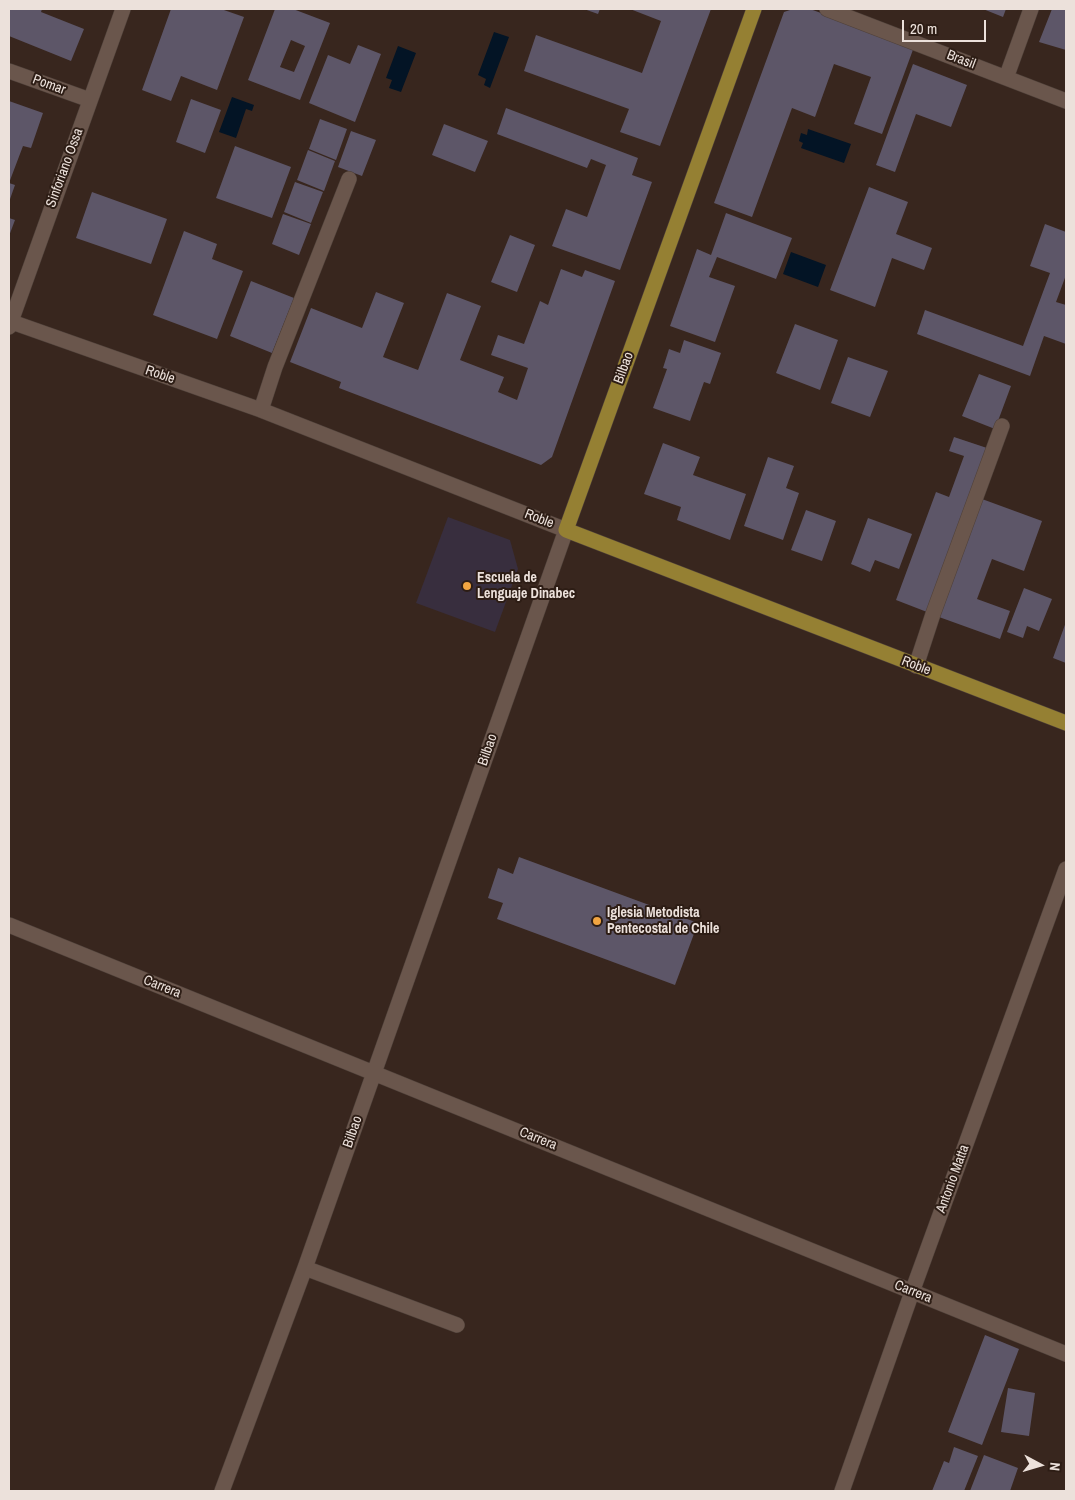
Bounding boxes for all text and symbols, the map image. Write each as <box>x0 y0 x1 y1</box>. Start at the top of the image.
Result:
scale bar <box>905 10 989 42</box>
text: 20 m <box>910 18 937 39</box>
street label: Brasil <box>944 47 978 73</box>
street label: Pomar <box>30 71 68 99</box>
street label: Sinforiano Ossa <box>43 126 87 210</box>
street label: Bilbao <box>611 350 637 386</box>
street label: Roble <box>143 362 177 388</box>
street label: Roble <box>522 506 556 532</box>
place label: Escuela de Lenguaje Dinabec <box>477 570 575 602</box>
marker: Escuela de Lenguaje Dinabec <box>461 580 473 592</box>
street label: Roble <box>899 653 933 679</box>
street label: Bilbao <box>475 732 501 768</box>
place label: Iglesia Metodista Pentecostal de Chile <box>607 905 719 938</box>
marker: Iglesia Metodista Pentecostal de Chile <box>591 915 603 927</box>
street label: Carrera <box>141 972 183 1002</box>
street label: Bilbao <box>340 1114 366 1150</box>
street label: Carrera <box>517 1124 559 1154</box>
street label: Antonio Matta <box>933 1143 973 1215</box>
street label: Carrera <box>892 1277 934 1307</box>
north arrow <box>1015 1440 1065 1490</box>
text: N <box>1046 1461 1064 1472</box>

